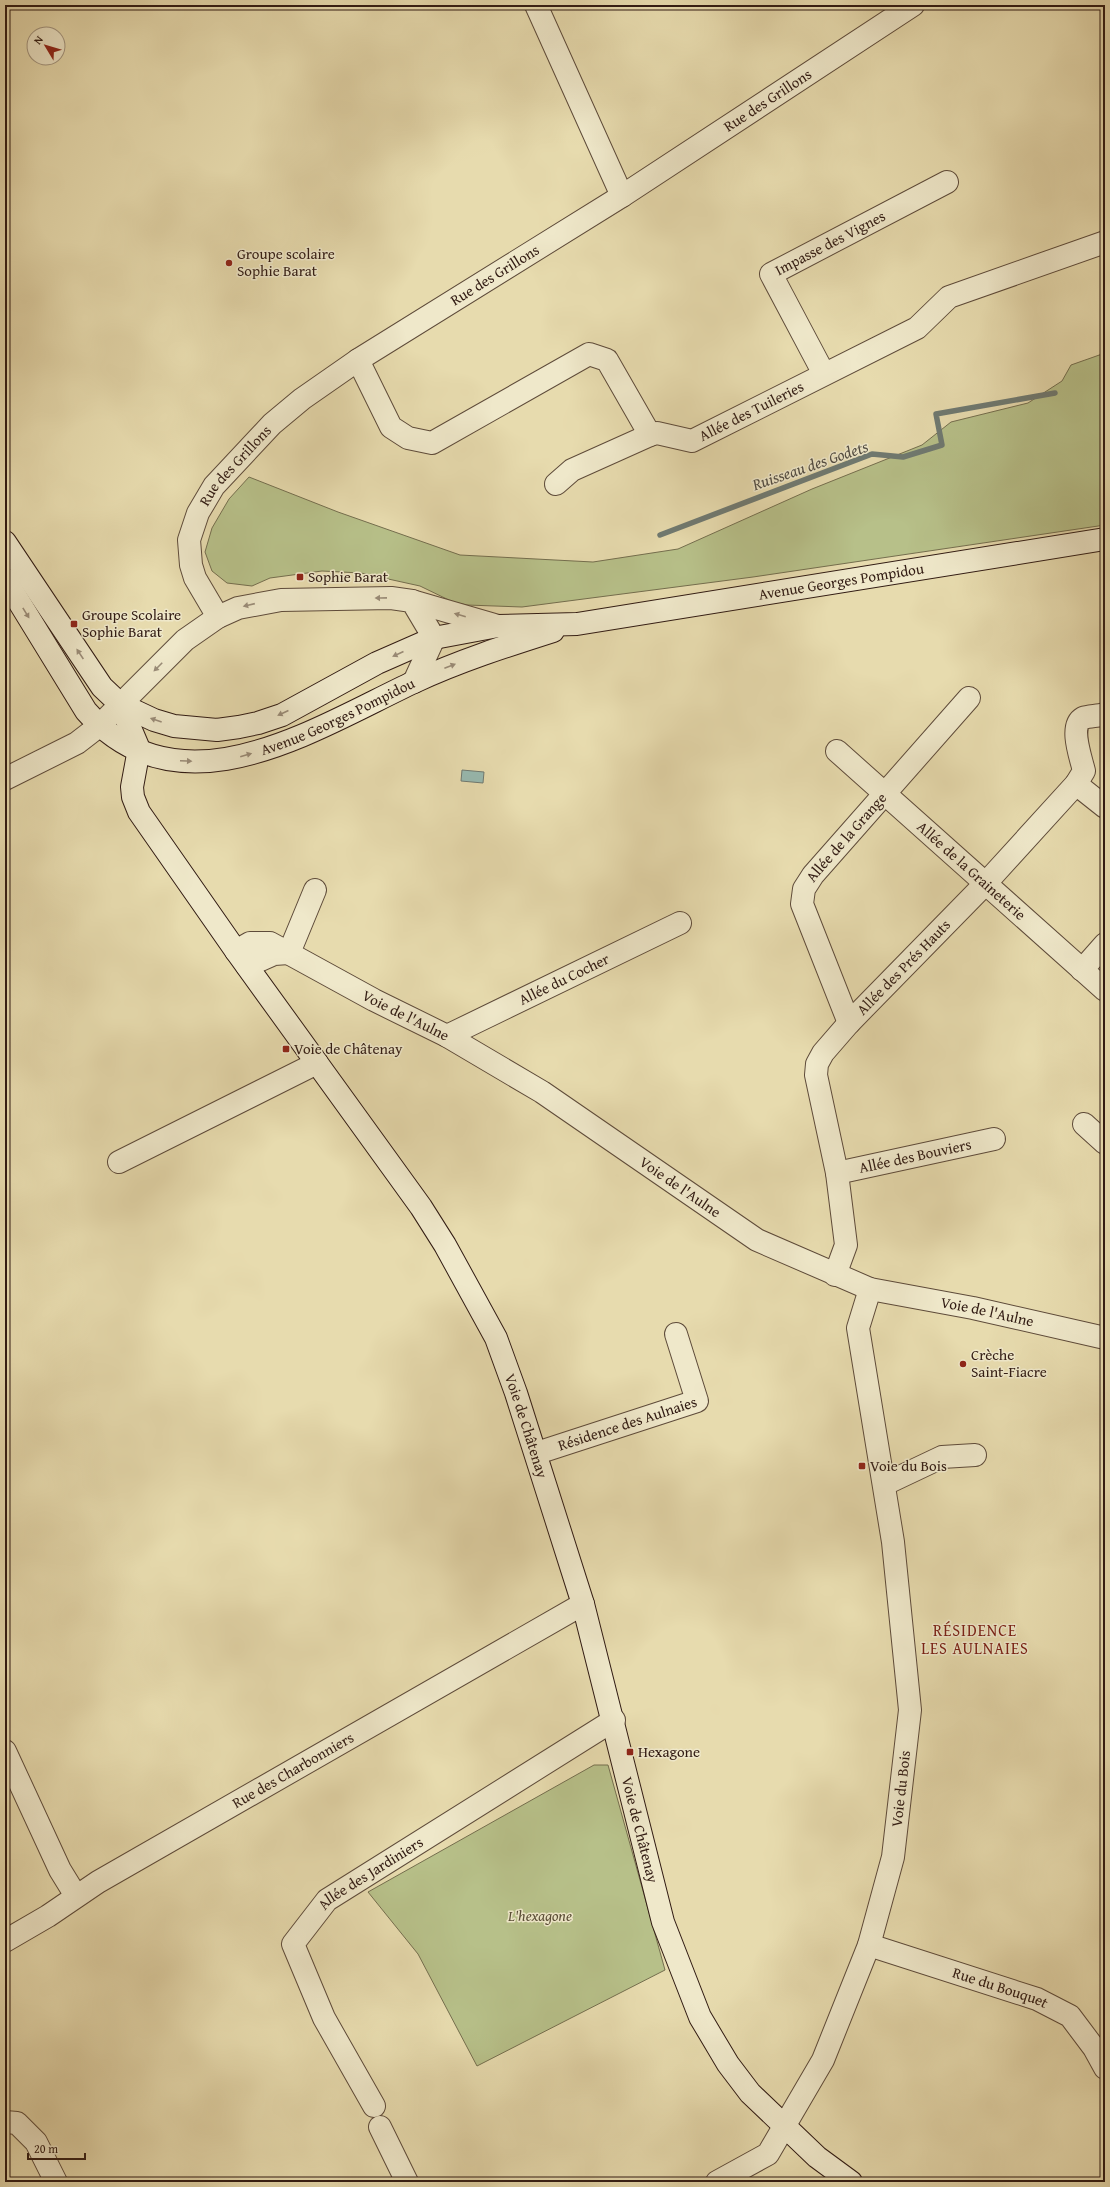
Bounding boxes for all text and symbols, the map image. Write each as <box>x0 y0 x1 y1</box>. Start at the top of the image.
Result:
north arrow <box>26 26 66 66</box>
text: N <box>30 32 47 48</box>
street label: Rue des Grillons <box>719 63 815 137</box>
street label: Impasse des Vignes <box>771 205 889 280</box>
street label: Rue des Grillons <box>446 239 543 310</box>
place label: Groupe scolaire Sophie Barat <box>237 243 335 281</box>
marker: Groupe scolaire Sophie Barat <box>224 258 234 268</box>
street label: Allée des Tuileries <box>695 376 807 446</box>
street label: Rue des Grillons <box>194 420 276 510</box>
water label: Ruisseau des Godets <box>748 434 871 496</box>
street label: Avenue Georges Pompidou <box>757 557 926 605</box>
place label: Sophie Barat <box>308 566 389 587</box>
marker: Sophie Barat <box>295 572 305 582</box>
one-way arrow <box>374 595 387 601</box>
one-way arrow <box>243 603 255 609</box>
place label: Groupe Scolaire Sophie Barat <box>82 604 181 642</box>
one-way arrow <box>22 607 29 619</box>
one-way arrow <box>454 612 466 618</box>
marker: Groupe Scolaire Sophie Barat <box>69 619 79 629</box>
one-way arrow <box>76 649 84 660</box>
one-way arrow <box>392 651 404 657</box>
one-way arrow <box>153 662 163 672</box>
one-way arrow <box>444 663 456 669</box>
street label: Avenue Georges Pompidou <box>258 672 419 760</box>
one-way arrow <box>277 710 289 716</box>
one-way arrow <box>150 717 162 723</box>
one-way arrow <box>240 752 252 758</box>
one-way arrow <box>180 758 192 765</box>
street label: Allée de la Grange <box>800 788 891 886</box>
street label: Allée de la Graineterie <box>913 816 1031 925</box>
street label: Allée des Prés Hauts <box>851 914 955 1019</box>
street label: Allée du Cocher <box>515 948 613 1010</box>
street label: Voie de l'Aulne <box>359 985 453 1045</box>
place label: Voie de Châtenay <box>294 1038 403 1059</box>
marker: Voie de Châtenay <box>281 1044 291 1054</box>
street label: Allée des Bouviers <box>857 1133 973 1178</box>
street label: Voie de l'Aulne <box>635 1151 725 1222</box>
street label: Voie de l'Aulne <box>939 1291 1036 1331</box>
place label: Crèche Saint-Fiacre <box>971 1344 1047 1382</box>
marker: Crèche Saint-Fiacre <box>958 1359 968 1369</box>
street label: Voie de Châtenay <box>500 1371 553 1481</box>
street label: Résidence des Aulnaies <box>555 1391 699 1456</box>
place label: Voie du Bois <box>870 1455 947 1476</box>
marker: Voie du Bois <box>857 1461 867 1471</box>
district label: RÉSIDENCE LES AULNAIES <box>921 1618 1029 1660</box>
street label: Rue des Charbonniers <box>228 1727 357 1813</box>
place label: Hexagone <box>638 1741 700 1762</box>
marker: Hexagone <box>625 1747 635 1757</box>
street label: Voie du Bois <box>886 1749 915 1828</box>
street label: Voie de Châtenay <box>617 1775 664 1886</box>
street label: Allée des Jardiniers <box>312 1831 427 1914</box>
park label: L'hexagone <box>507 1905 572 1926</box>
street label: Rue du Bouquet <box>950 1962 1053 2013</box>
scale bar <box>28 2135 85 2161</box>
text: 20 m <box>34 2140 58 2157</box>

